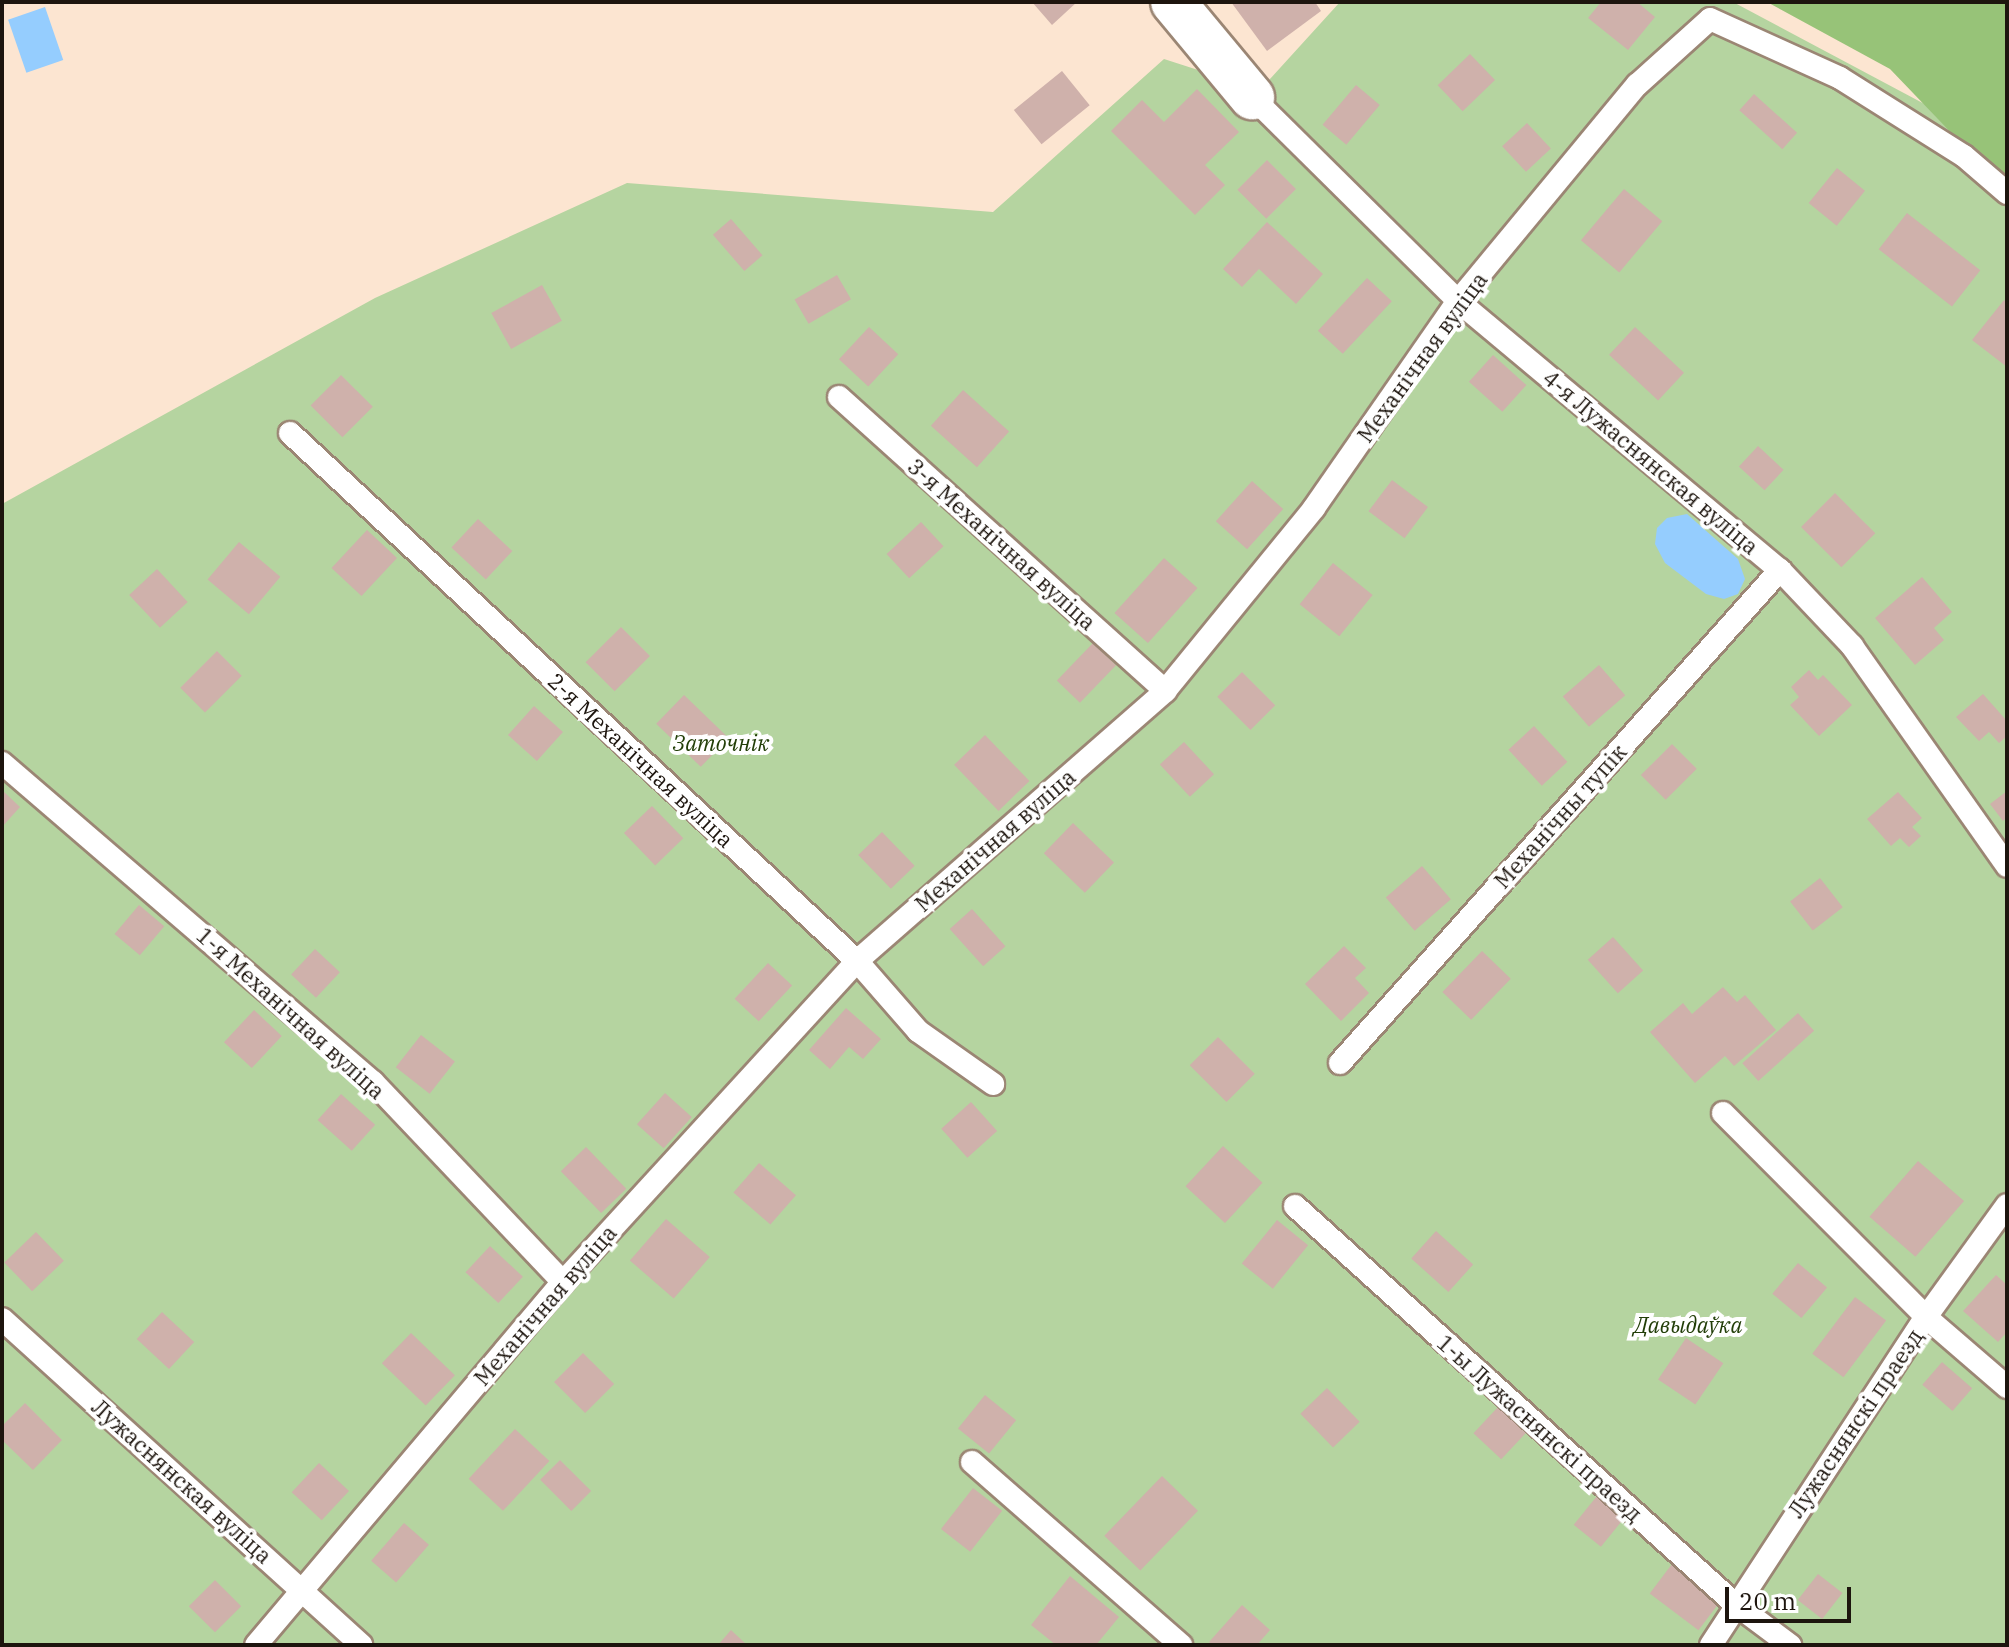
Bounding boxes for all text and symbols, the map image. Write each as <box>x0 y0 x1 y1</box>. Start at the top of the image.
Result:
street label: Механічная вуліца <box>1351 267 1493 447</box>
street label: 4-я Лужаснянская вуліца <box>1538 364 1764 560</box>
street label: 3-я Механічная вуліца <box>903 453 1101 635</box>
street label: 2-я Механічная вуліца <box>543 667 739 853</box>
park label: Заточнік <box>673 730 769 756</box>
street label: Механічны тупік <box>1488 739 1632 893</box>
street label: Механічная вуліца <box>909 763 1081 917</box>
street label: 1-я Механічная вуліца <box>192 922 390 1104</box>
street label: Механічная вуліца <box>468 1219 622 1391</box>
park label: Давыдаўка <box>1634 1312 1742 1338</box>
street label: Лужаснянскі праезд <box>1782 1324 1928 1522</box>
street label: 1-ы Лужаснянскі праезд <box>1432 1329 1648 1527</box>
street label: Лужаснянская вуліца <box>87 1393 277 1569</box>
scale bar <box>1729 1571 1855 1621</box>
text: 20 m <box>1739 1585 1796 1617</box>

